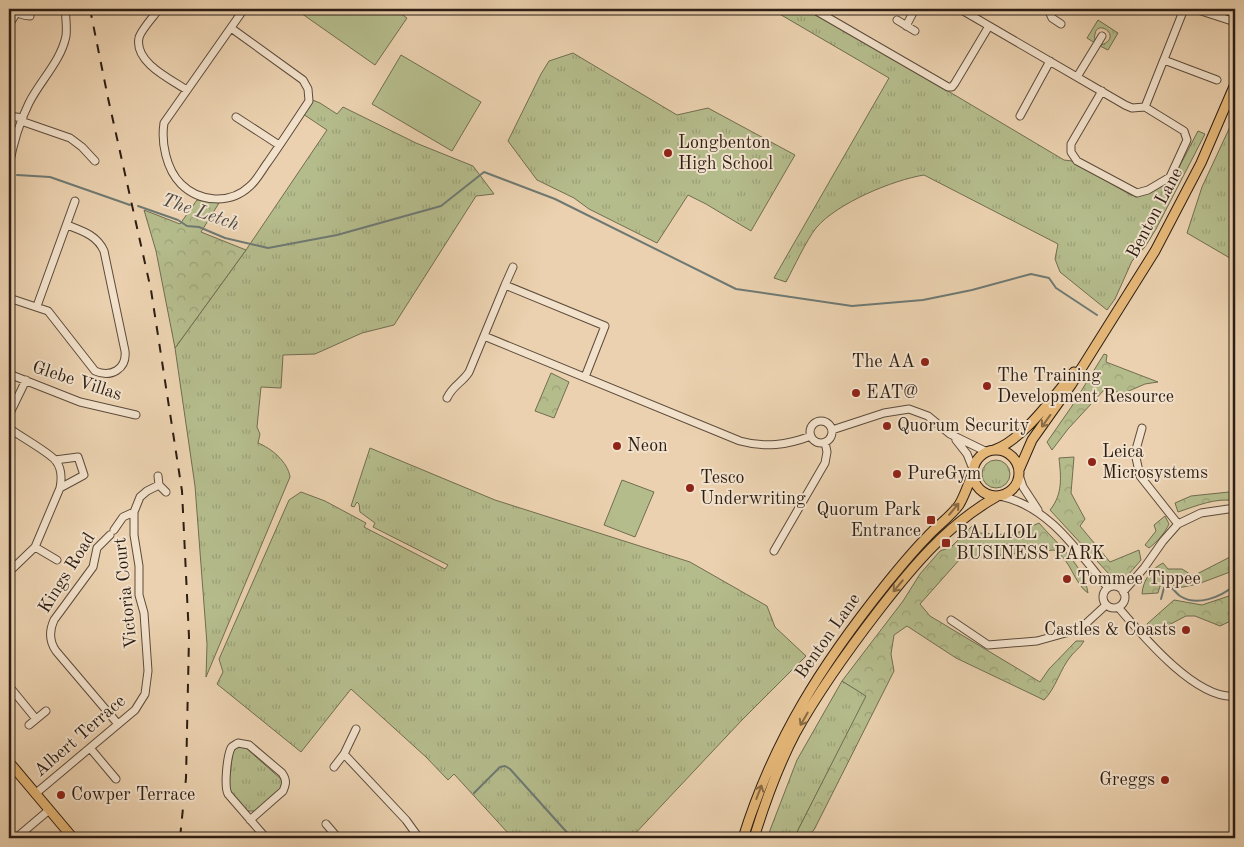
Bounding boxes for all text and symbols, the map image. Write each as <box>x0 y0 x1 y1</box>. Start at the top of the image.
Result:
place label: Longbenton High School <box>678 134 773 173</box>
marker: Longbenton High School <box>662 147 674 159</box>
street label: Benton Lane <box>1124 165 1186 261</box>
water label: The Letch <box>159 191 241 235</box>
place label: The AA <box>852 353 915 371</box>
marker: The AA <box>919 356 931 368</box>
street label: Glebe Villas <box>30 358 124 404</box>
place label: The Training Development Resource <box>997 367 1174 406</box>
marker: The Training Development Resource <box>981 380 993 392</box>
place label: EAT@ <box>866 384 918 402</box>
marker: EAT@ <box>850 387 862 399</box>
one-way arrow <box>1041 414 1051 428</box>
place label: Quorum Security <box>897 417 1030 435</box>
marker: Quorum Security <box>881 420 893 432</box>
place label: Neon <box>627 437 668 455</box>
marker: Neon <box>611 440 623 452</box>
place label: Leica Microsystems <box>1102 443 1208 482</box>
marker: Leica Microsystems <box>1086 456 1098 468</box>
place label: PureGym <box>907 465 981 483</box>
marker: PureGym <box>891 468 903 480</box>
place label: Tesco Underwriting <box>700 469 806 508</box>
marker: Tesco Underwriting <box>684 482 696 494</box>
place label: Quorum Park Entrance <box>816 501 921 540</box>
one-way arrow <box>949 502 960 515</box>
marker: Quorum Park Entrance <box>925 514 937 526</box>
place label: BALLIOL BUSINESS PARK <box>956 524 1105 563</box>
street label: Kings Road <box>35 530 99 616</box>
street label: Victoria Court <box>111 537 141 649</box>
marker: BALLIOL BUSINESS PARK <box>940 537 952 549</box>
place label: Tommee Tippee <box>1077 570 1201 588</box>
marker: Tommee Tippee <box>1061 573 1073 585</box>
one-way arrow <box>892 580 903 593</box>
street label: Benton Lane <box>792 590 864 682</box>
place label: Castles & Coasts <box>1044 621 1176 639</box>
marker: Castles & Coasts <box>1180 624 1192 636</box>
street label: Albert Terrace <box>31 692 129 780</box>
one-way arrow <box>799 711 808 726</box>
place label: Greggs <box>1099 771 1155 789</box>
marker: Greggs <box>1159 774 1171 786</box>
one-way arrow <box>755 785 764 800</box>
place label: Cowper Terrace <box>71 786 195 804</box>
marker: Cowper Terrace <box>55 789 67 801</box>

